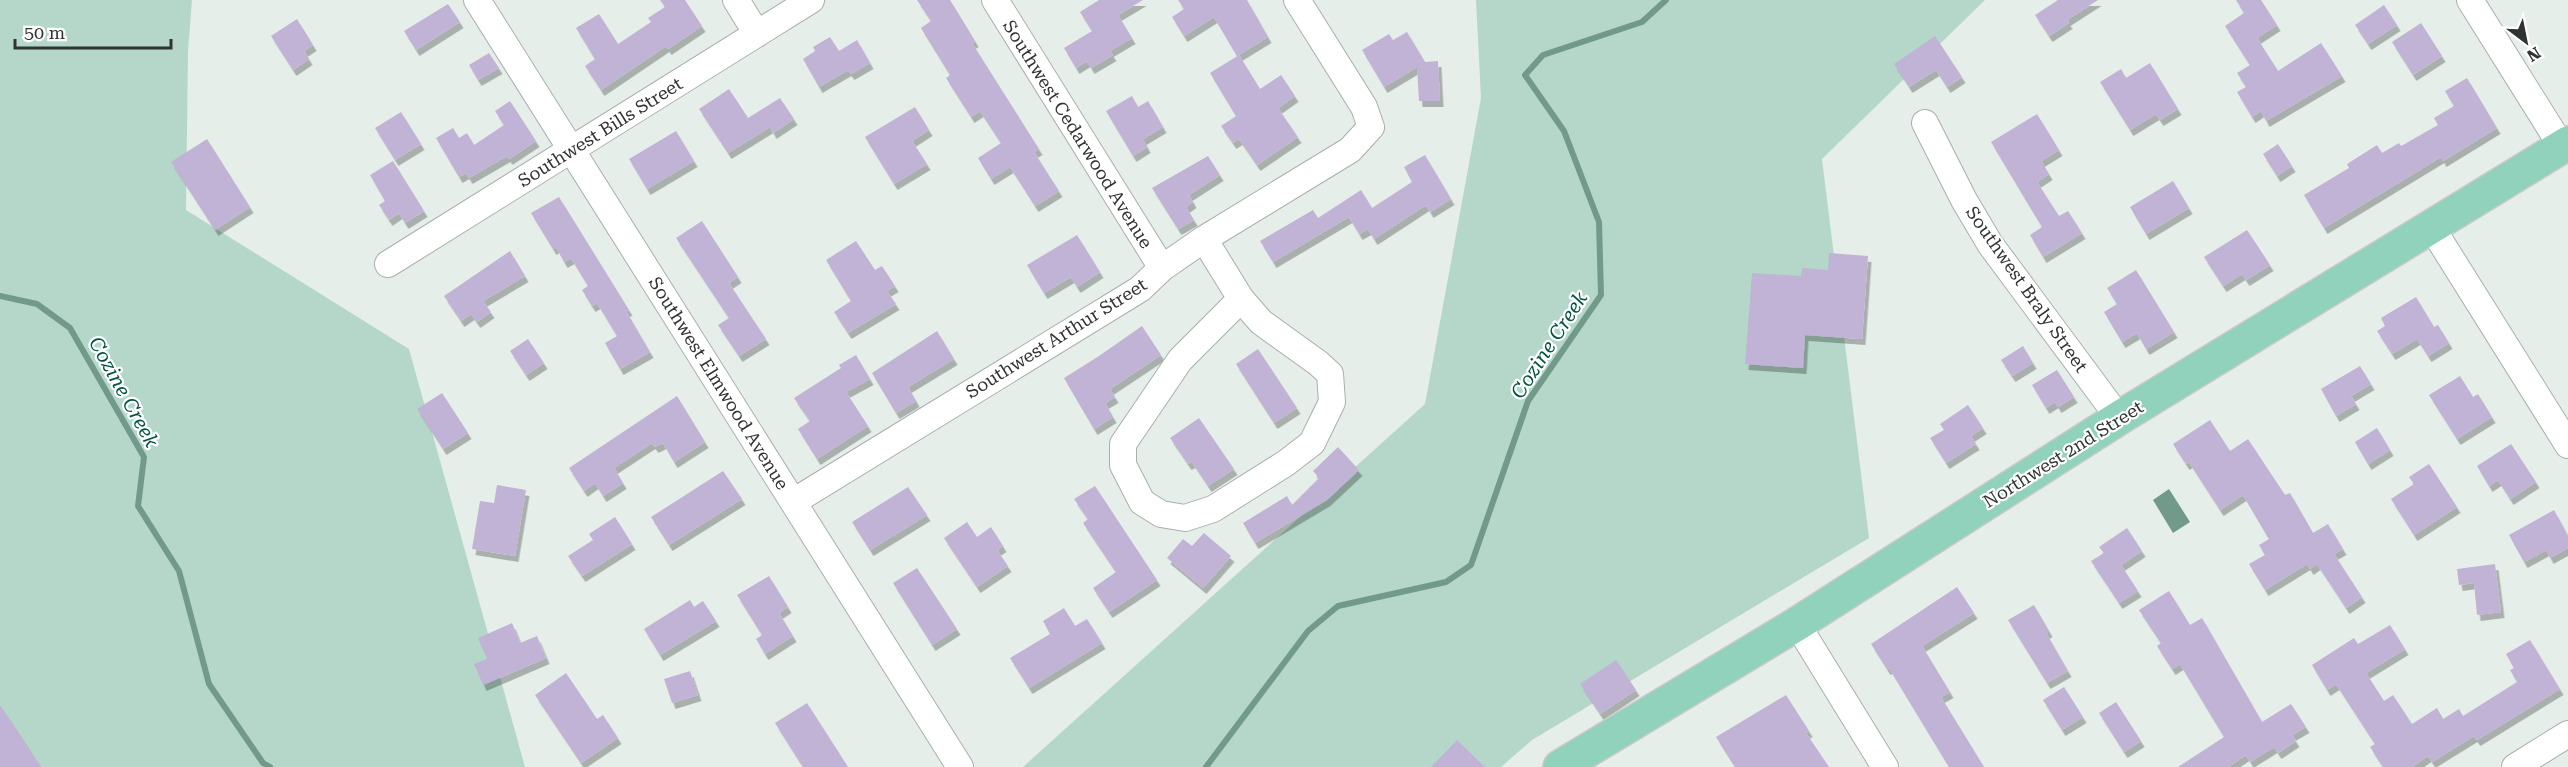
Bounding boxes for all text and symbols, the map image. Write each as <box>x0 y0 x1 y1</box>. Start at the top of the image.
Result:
scale bar <box>15 12 171 50</box>
north arrow <box>2496 12 2556 72</box>
street label: Southwest Cedarwood Avenue <box>999 16 1157 252</box>
text: 50 m <box>24 22 65 43</box>
text: N <box>2523 43 2544 66</box>
street label: Southwest Bills Street <box>514 73 686 191</box>
street label: Southwest Braly Street <box>1962 202 2092 376</box>
street label: Southwest Elmwood Avenue <box>645 273 793 493</box>
street label: Southwest Arthur Street <box>962 273 1151 402</box>
water label: Cozine Creek <box>1506 287 1592 403</box>
water label: Cozine Creek <box>84 333 164 451</box>
street label: Northwest 2nd Street <box>1979 396 2147 512</box>

